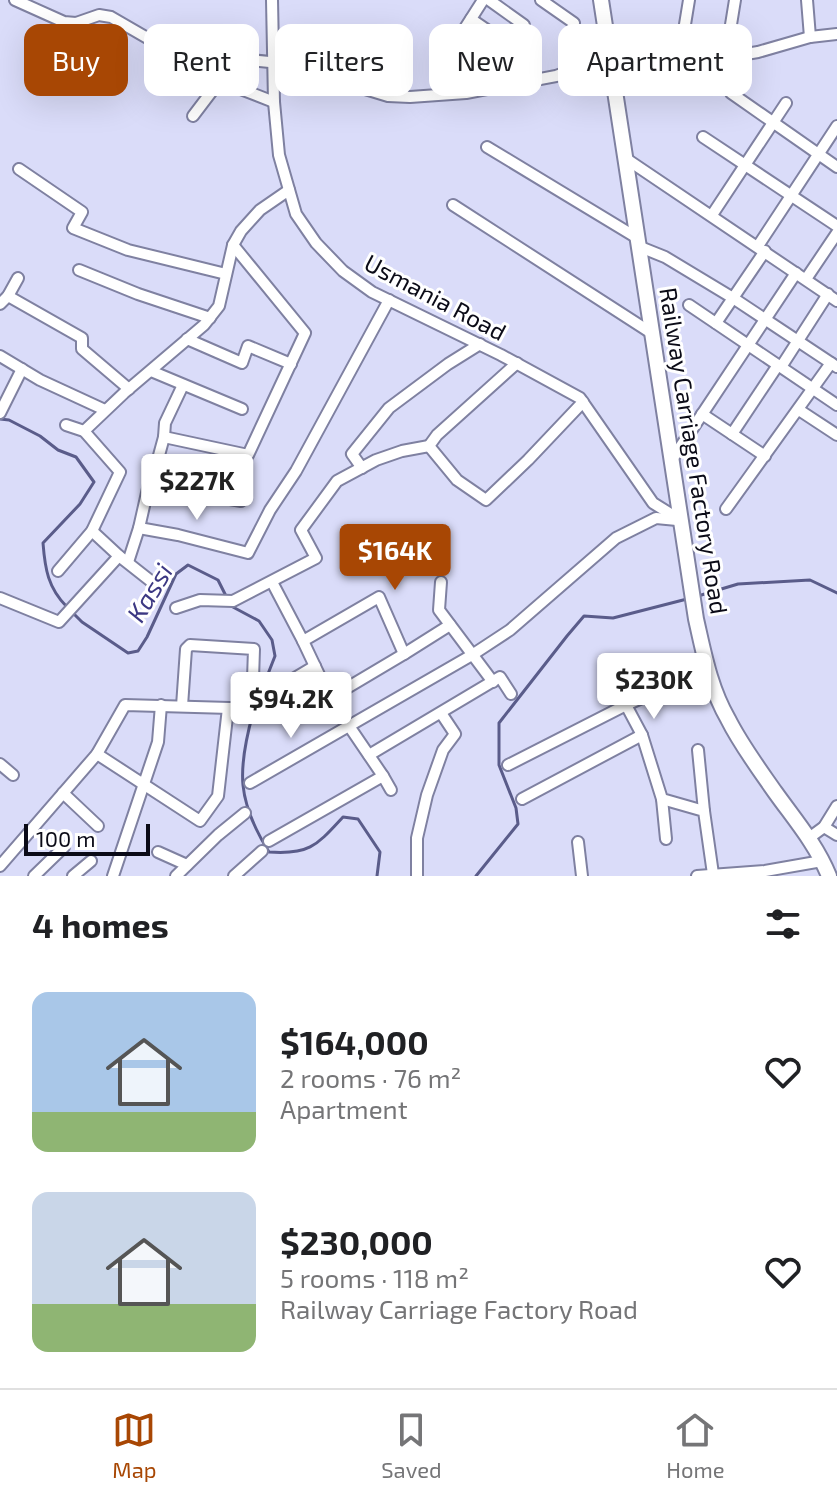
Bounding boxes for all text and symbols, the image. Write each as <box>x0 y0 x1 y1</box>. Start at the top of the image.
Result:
chip: Buy <box>24 24 128 96</box>
chip: Rent <box>144 24 259 96</box>
chip: Filters <box>275 24 413 96</box>
chip: New <box>429 24 542 96</box>
chip: Apartment <box>558 24 752 96</box>
street label: Usmania Road <box>360 247 511 346</box>
street label: Railway Carriage Factory Road <box>654 285 735 616</box>
pin: $227K <box>141 454 253 522</box>
text: $227K <box>159 464 235 495</box>
pin: $164K <box>339 524 451 592</box>
text: $164K <box>358 534 432 565</box>
water label: Kassi <box>119 557 178 627</box>
pin: $230K <box>598 653 710 721</box>
text: $230K <box>615 663 693 694</box>
pin: $94.2K <box>226 672 356 740</box>
text: $94.2K <box>249 682 333 713</box>
scale bar <box>24 820 150 856</box>
text: 100 m <box>36 825 95 851</box>
icon: filters <box>761 902 805 946</box>
text: 4 homes <box>32 904 169 945</box>
text: $164,000 <box>280 1021 429 1062</box>
icon: home <box>96 1024 192 1120</box>
icon: heart <box>761 1050 805 1094</box>
text: 2 rooms · 76 m² <box>280 1062 461 1093</box>
text: Apartment <box>280 1093 408 1124</box>
text: $230,000 <box>280 1221 433 1262</box>
icon: home <box>96 1224 192 1320</box>
icon: heart <box>761 1250 805 1294</box>
text: 5 rooms · 118 m² <box>280 1262 469 1293</box>
text: Railway Carriage Factory Road <box>280 1293 638 1324</box>
tab: Map <box>112 1408 157 1482</box>
tab: Saved <box>381 1408 442 1482</box>
tab: Home <box>666 1408 725 1482</box>

